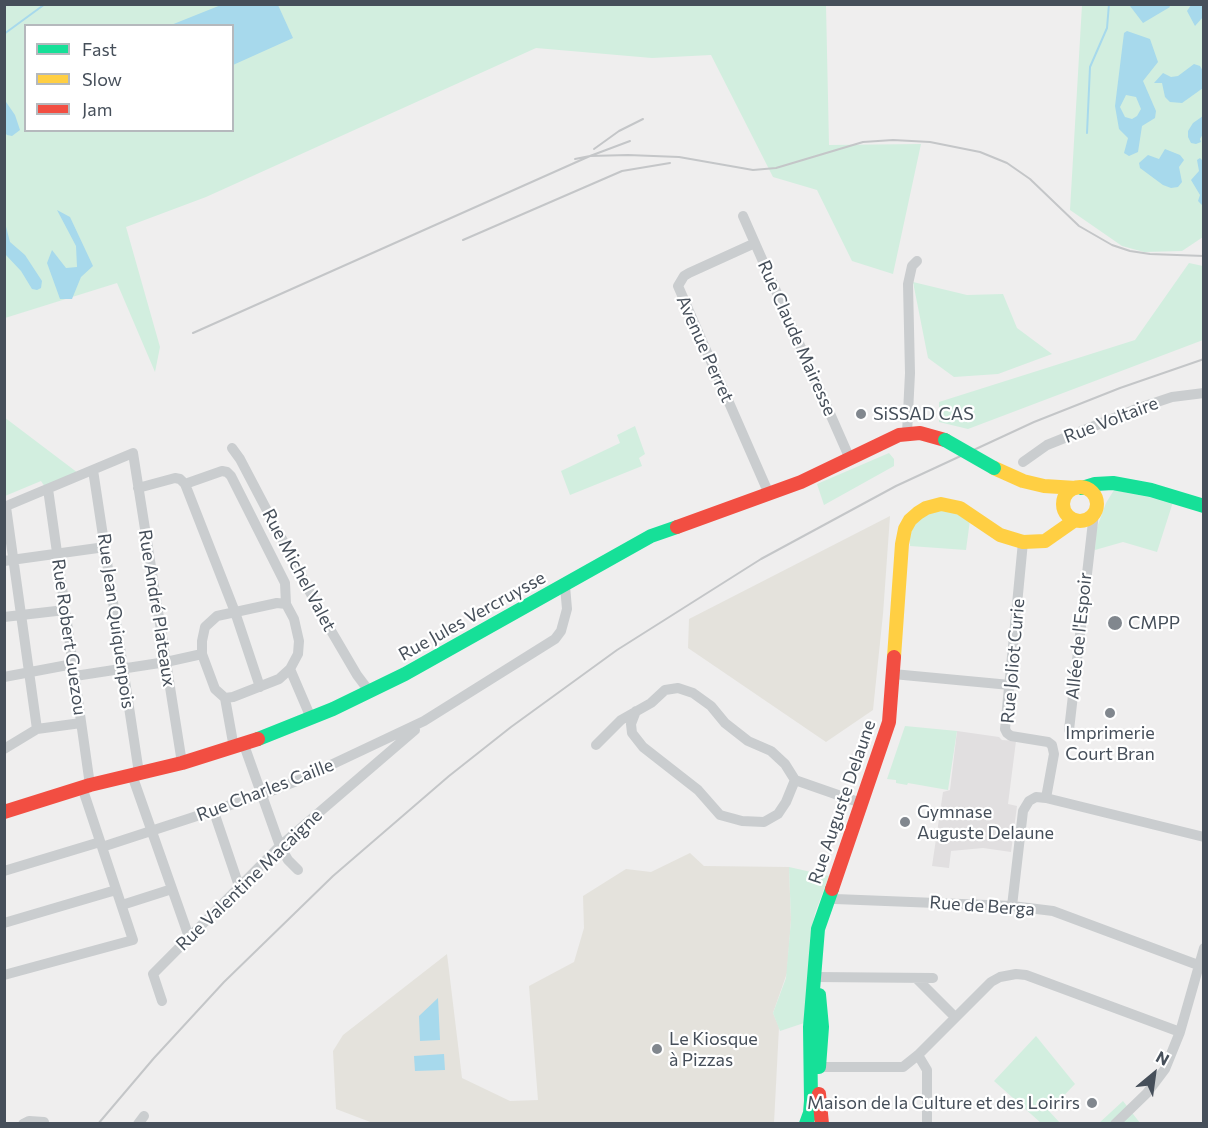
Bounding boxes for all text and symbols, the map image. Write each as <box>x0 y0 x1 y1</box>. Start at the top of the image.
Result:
legend <box>24 24 234 132</box>
text: Fast <box>82 38 117 60</box>
text: Slow <box>82 68 122 90</box>
text: Jam <box>82 98 112 120</box>
street label: Rue Claude Mairesse <box>753 257 841 419</box>
street label: Avenue Perret <box>672 292 738 406</box>
street label: Rue Voltaire <box>1061 392 1161 448</box>
place label: SiSSAD CAS <box>873 403 974 425</box>
marker: SiSSAD CAS <box>854 407 868 421</box>
street label: Rue Michel Valet <box>258 505 340 635</box>
street label: Rue André Plateaux <box>134 528 180 688</box>
street label: Rue Jean Quiquenpois <box>93 532 139 710</box>
street label: Rue Robert Guezou <box>47 557 91 717</box>
street label: Rue Jules Vercruysse <box>395 567 549 665</box>
street label: Allée de l'Espoir <box>1062 571 1096 701</box>
street label: Rue Joliot Curie <box>997 598 1029 724</box>
place label: CMPP <box>1128 612 1180 634</box>
marker: CMPP <box>1106 614 1124 632</box>
marker: Imprimerie Court Bran <box>1103 706 1117 720</box>
street label: Rue Auguste Delaune <box>804 717 880 887</box>
place label: Imprimerie Court Bran <box>1065 722 1155 764</box>
street label: Rue Charles Caille <box>193 754 337 826</box>
place label: Gymnase Auguste Delaune <box>917 801 1054 844</box>
street label: Rue Valentine Macaigne <box>172 805 326 955</box>
marker: Gymnase Auguste Delaune <box>898 815 912 829</box>
street label: Rue de Berga <box>929 892 1035 920</box>
place label: Le Kiosque à Pizzas <box>669 1028 758 1070</box>
marker: Le Kiosque à Pizzas <box>650 1042 664 1056</box>
north arrow <box>1124 1044 1184 1104</box>
text: N <box>1153 1047 1173 1069</box>
place label: Maison de la Culture et des Loirirs <box>807 1092 1080 1114</box>
marker: Maison de la Culture et des Loirirs <box>1085 1096 1099 1110</box>

